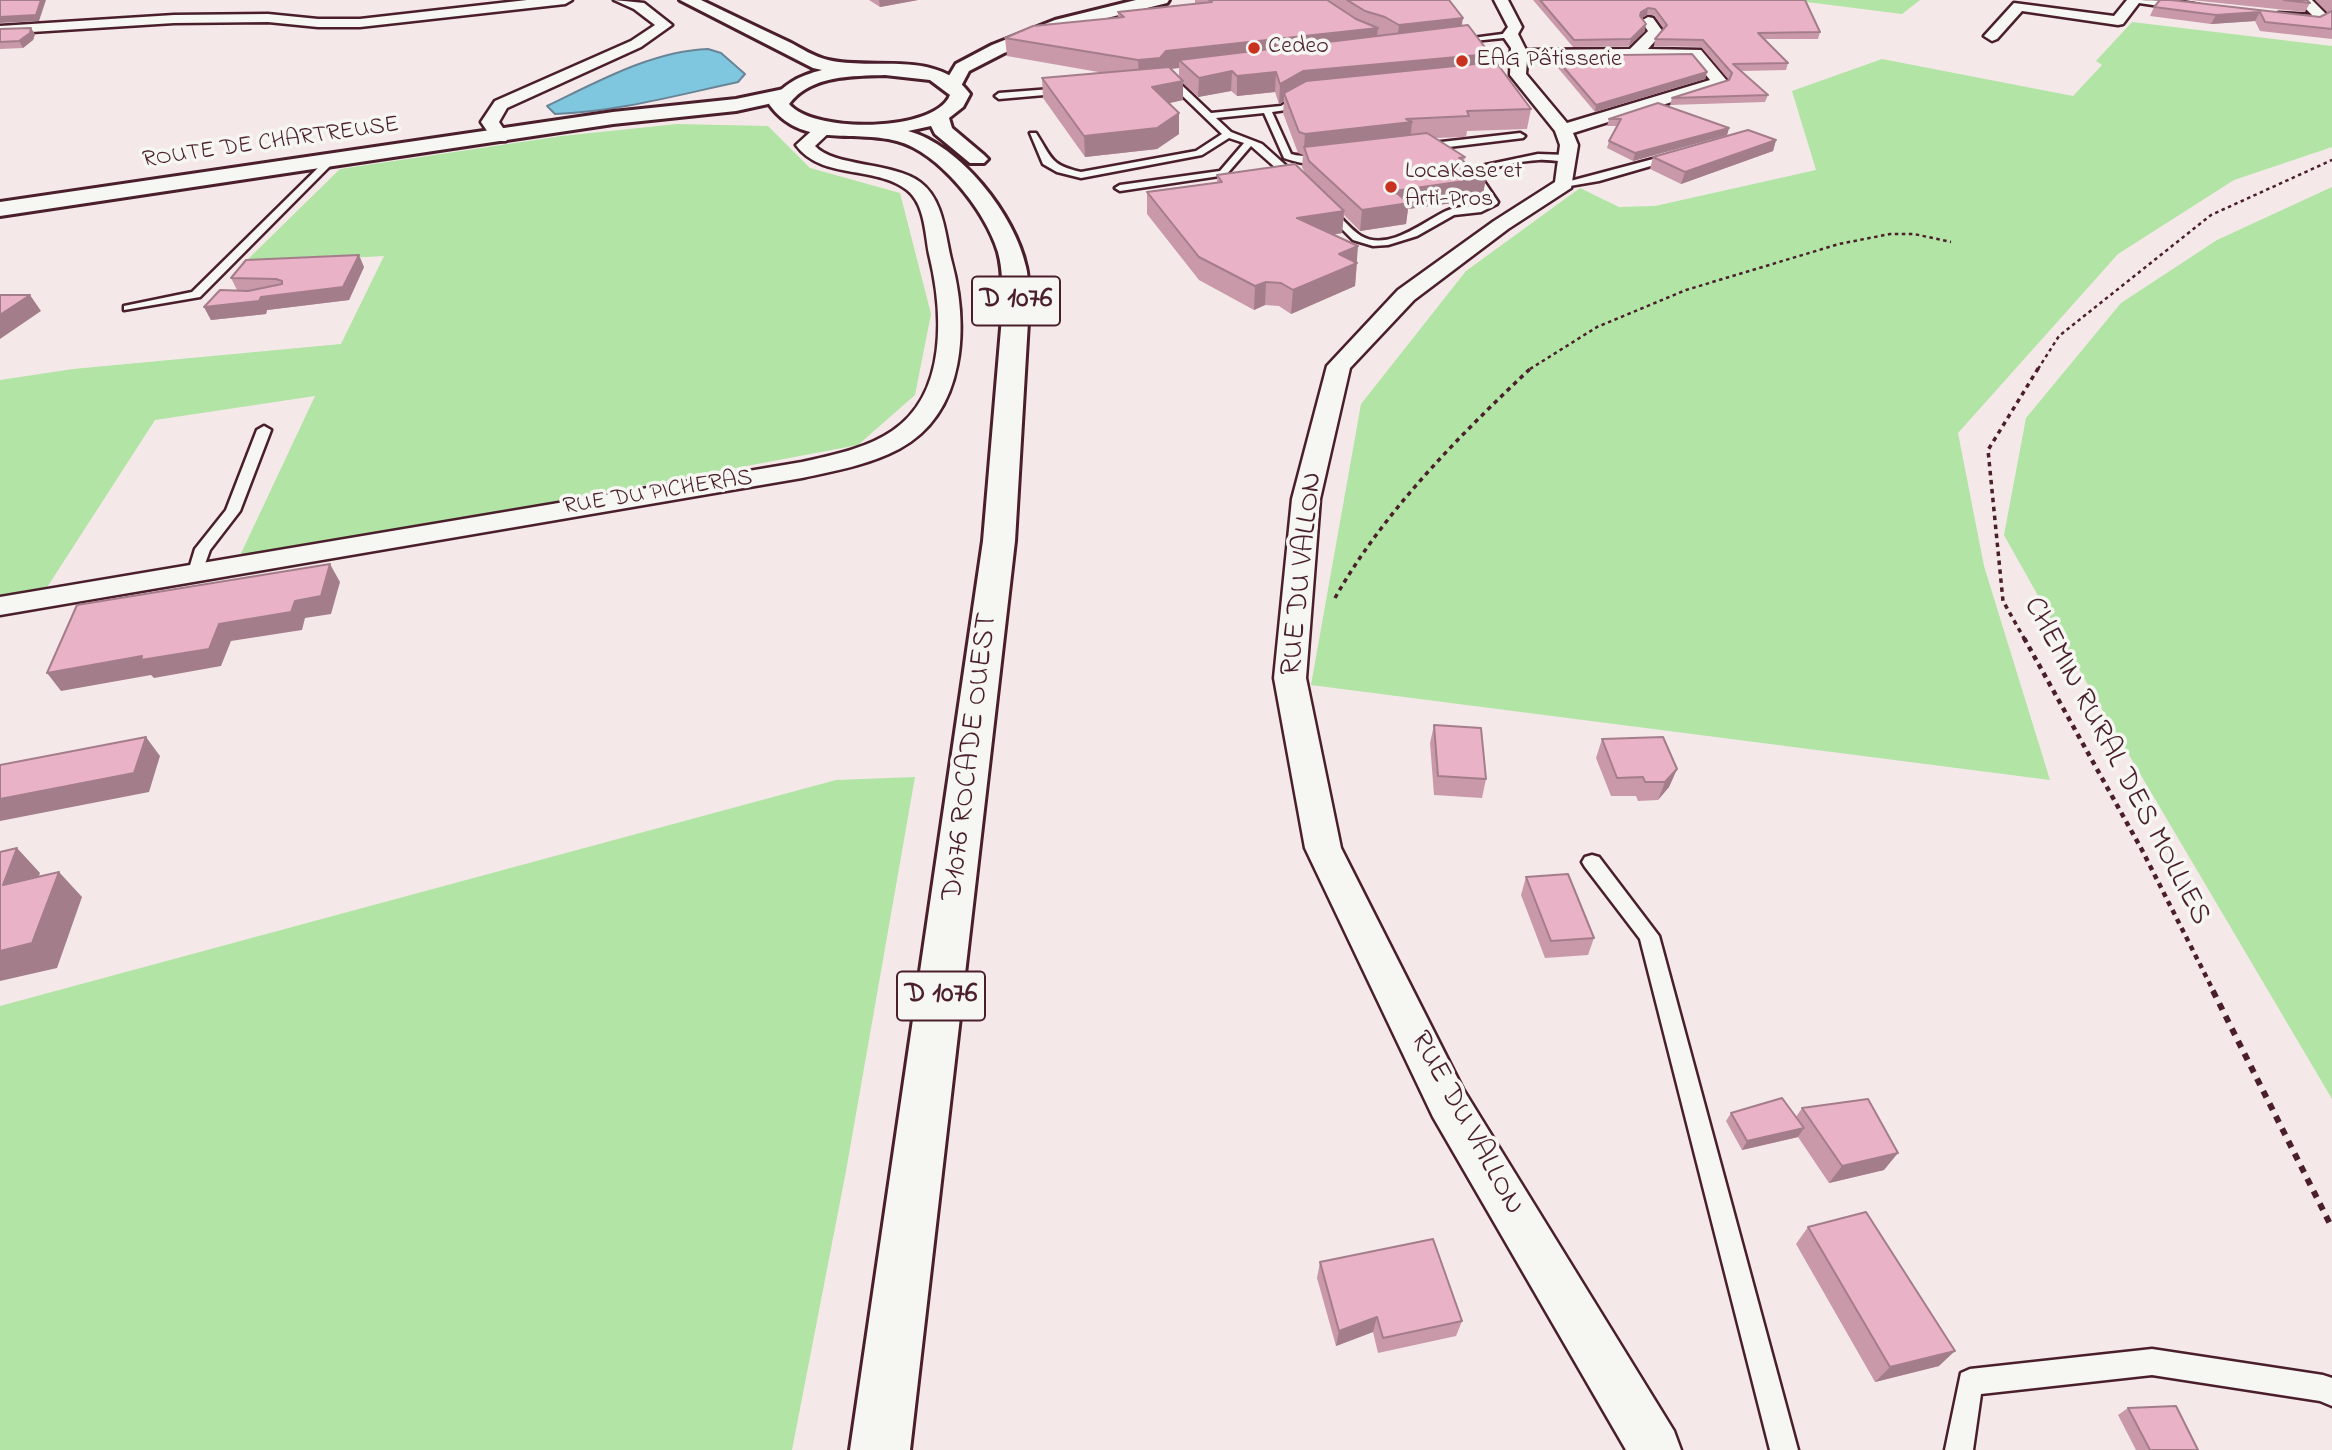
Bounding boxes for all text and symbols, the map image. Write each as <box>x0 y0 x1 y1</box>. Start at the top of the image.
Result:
place label: Cedeo <box>1268 34 1329 62</box>
marker: Cedeo <box>1246 40 1262 56</box>
place label: EAG Pâtisserie <box>1476 47 1622 75</box>
marker: EAG Pâtisserie <box>1454 53 1470 69</box>
street label: ROUTE DE CHARTREUSE <box>141 112 401 176</box>
place label: LocaKase et Arti-Pros <box>1405 159 1522 215</box>
marker: LocaKase et Arti-Pros <box>1383 179 1399 195</box>
road number: D 1076 <box>972 276 1060 326</box>
street label: RUE DU PICHERAS <box>561 465 755 523</box>
street label: RUE DU VALLON <box>1275 470 1333 678</box>
street label: CHEMIN RURAL DES MOLLIES <box>2013 592 2217 932</box>
street label: D1076 ROCADE OUEST <box>936 611 1008 903</box>
road number: D 1076 <box>897 972 985 1020</box>
street label: RUE DU VALLON <box>1400 1026 1530 1222</box>

